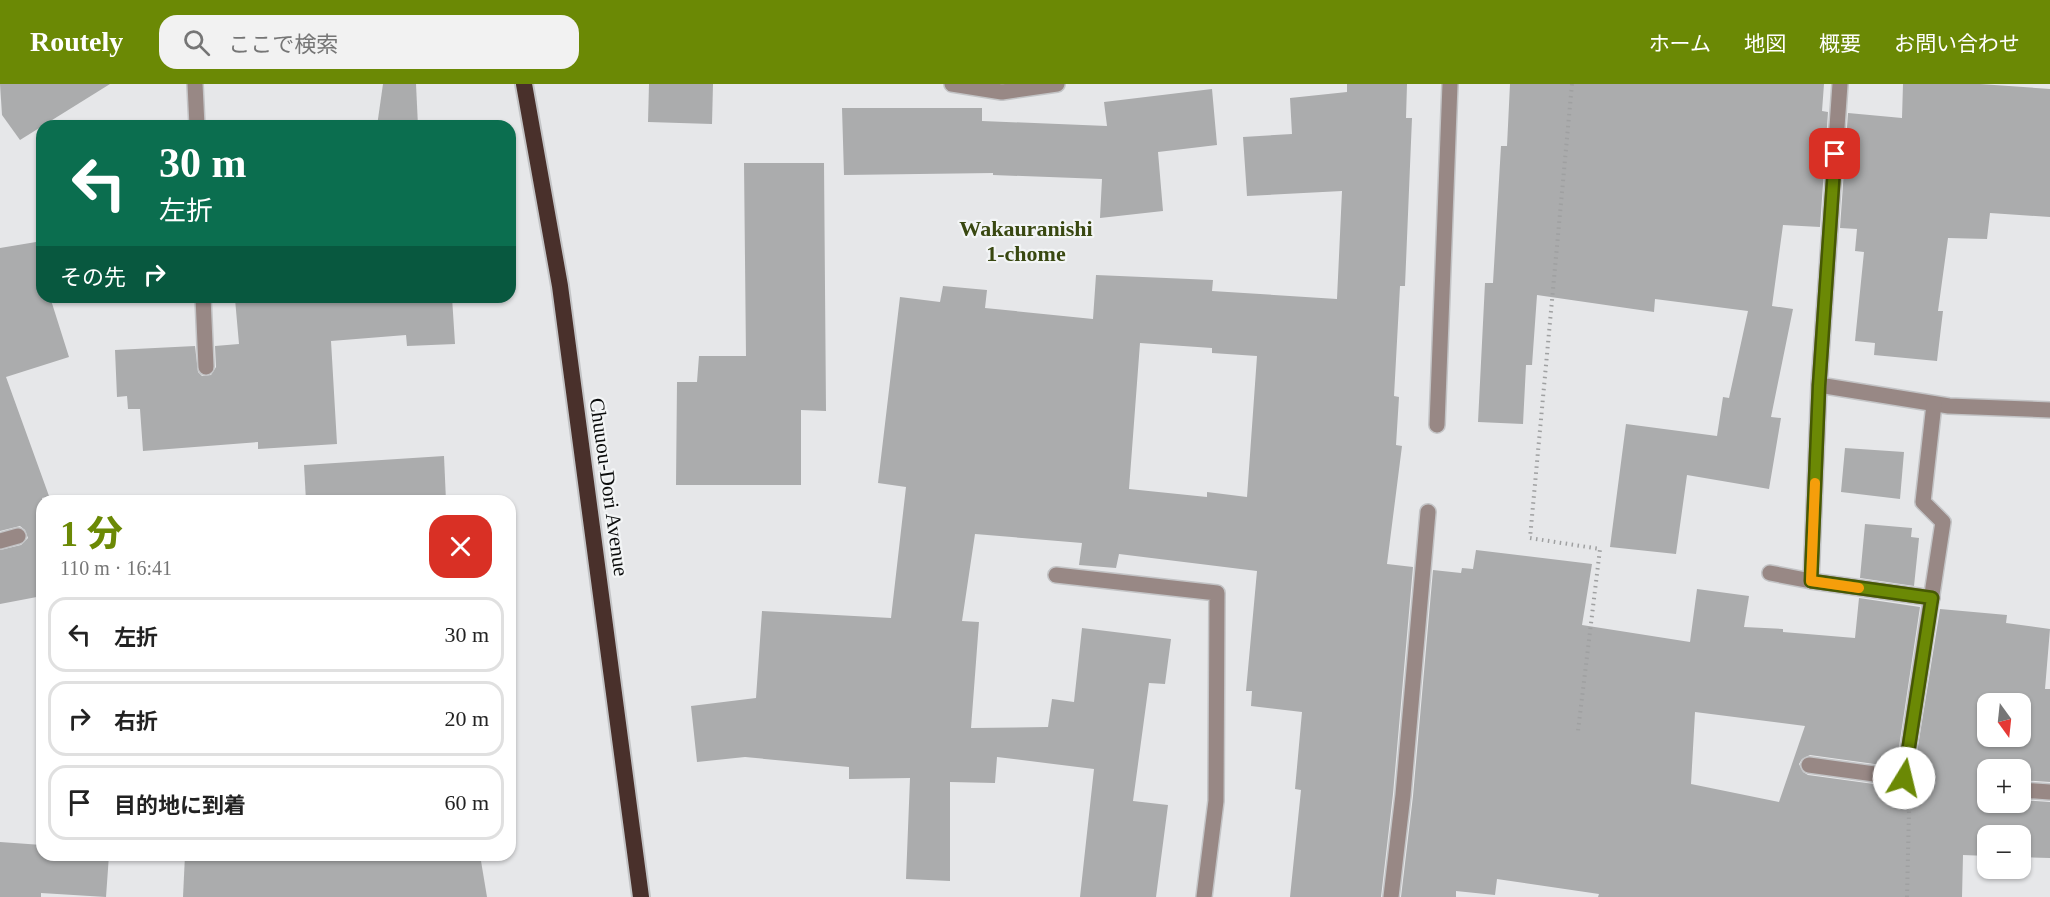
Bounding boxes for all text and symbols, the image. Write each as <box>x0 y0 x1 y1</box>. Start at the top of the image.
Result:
search box <box>159 15 579 69</box>
text: Routely <box>30 26 123 57</box>
icon: search <box>180 26 213 59</box>
text: ここで検索 <box>228 32 338 57</box>
text: ホーム <box>1649 32 1711 56</box>
text: 地図 <box>1744 32 1786 56</box>
text: 概要 <box>1819 32 1861 56</box>
text: お問い合わせ <box>1894 32 2020 56</box>
pin <box>1809 128 1860 179</box>
icon: arrive <box>1818 137 1851 170</box>
text: 30 m <box>159 140 247 186</box>
icon: left <box>60 144 138 222</box>
text: 左折 <box>159 196 213 226</box>
district label: Wakauranishi 1-chome <box>959 216 1093 266</box>
icon: right <box>138 258 171 291</box>
text: その先 <box>60 265 126 290</box>
street label: Chuuou-Dori Avenue <box>585 396 633 578</box>
text: 1 分 <box>60 514 123 554</box>
button: close <box>429 515 492 578</box>
text: 110 m · 16:41 <box>60 557 172 579</box>
icon: left <box>63 618 96 651</box>
text: 30 m <box>444 622 489 647</box>
text: 左折 <box>114 625 158 650</box>
north arrow <box>1977 693 2031 747</box>
map controls <box>1977 693 2031 879</box>
icon: right <box>63 702 96 735</box>
text: 20 m <box>444 706 489 731</box>
text: 右折 <box>114 709 158 734</box>
position arrow <box>1872 746 1936 810</box>
button: + <box>1977 759 2031 813</box>
icon: arrive <box>63 786 96 819</box>
text: 60 m <box>444 790 489 815</box>
text: 目的地に到着 <box>114 793 246 818</box>
button: − <box>1977 825 2031 879</box>

